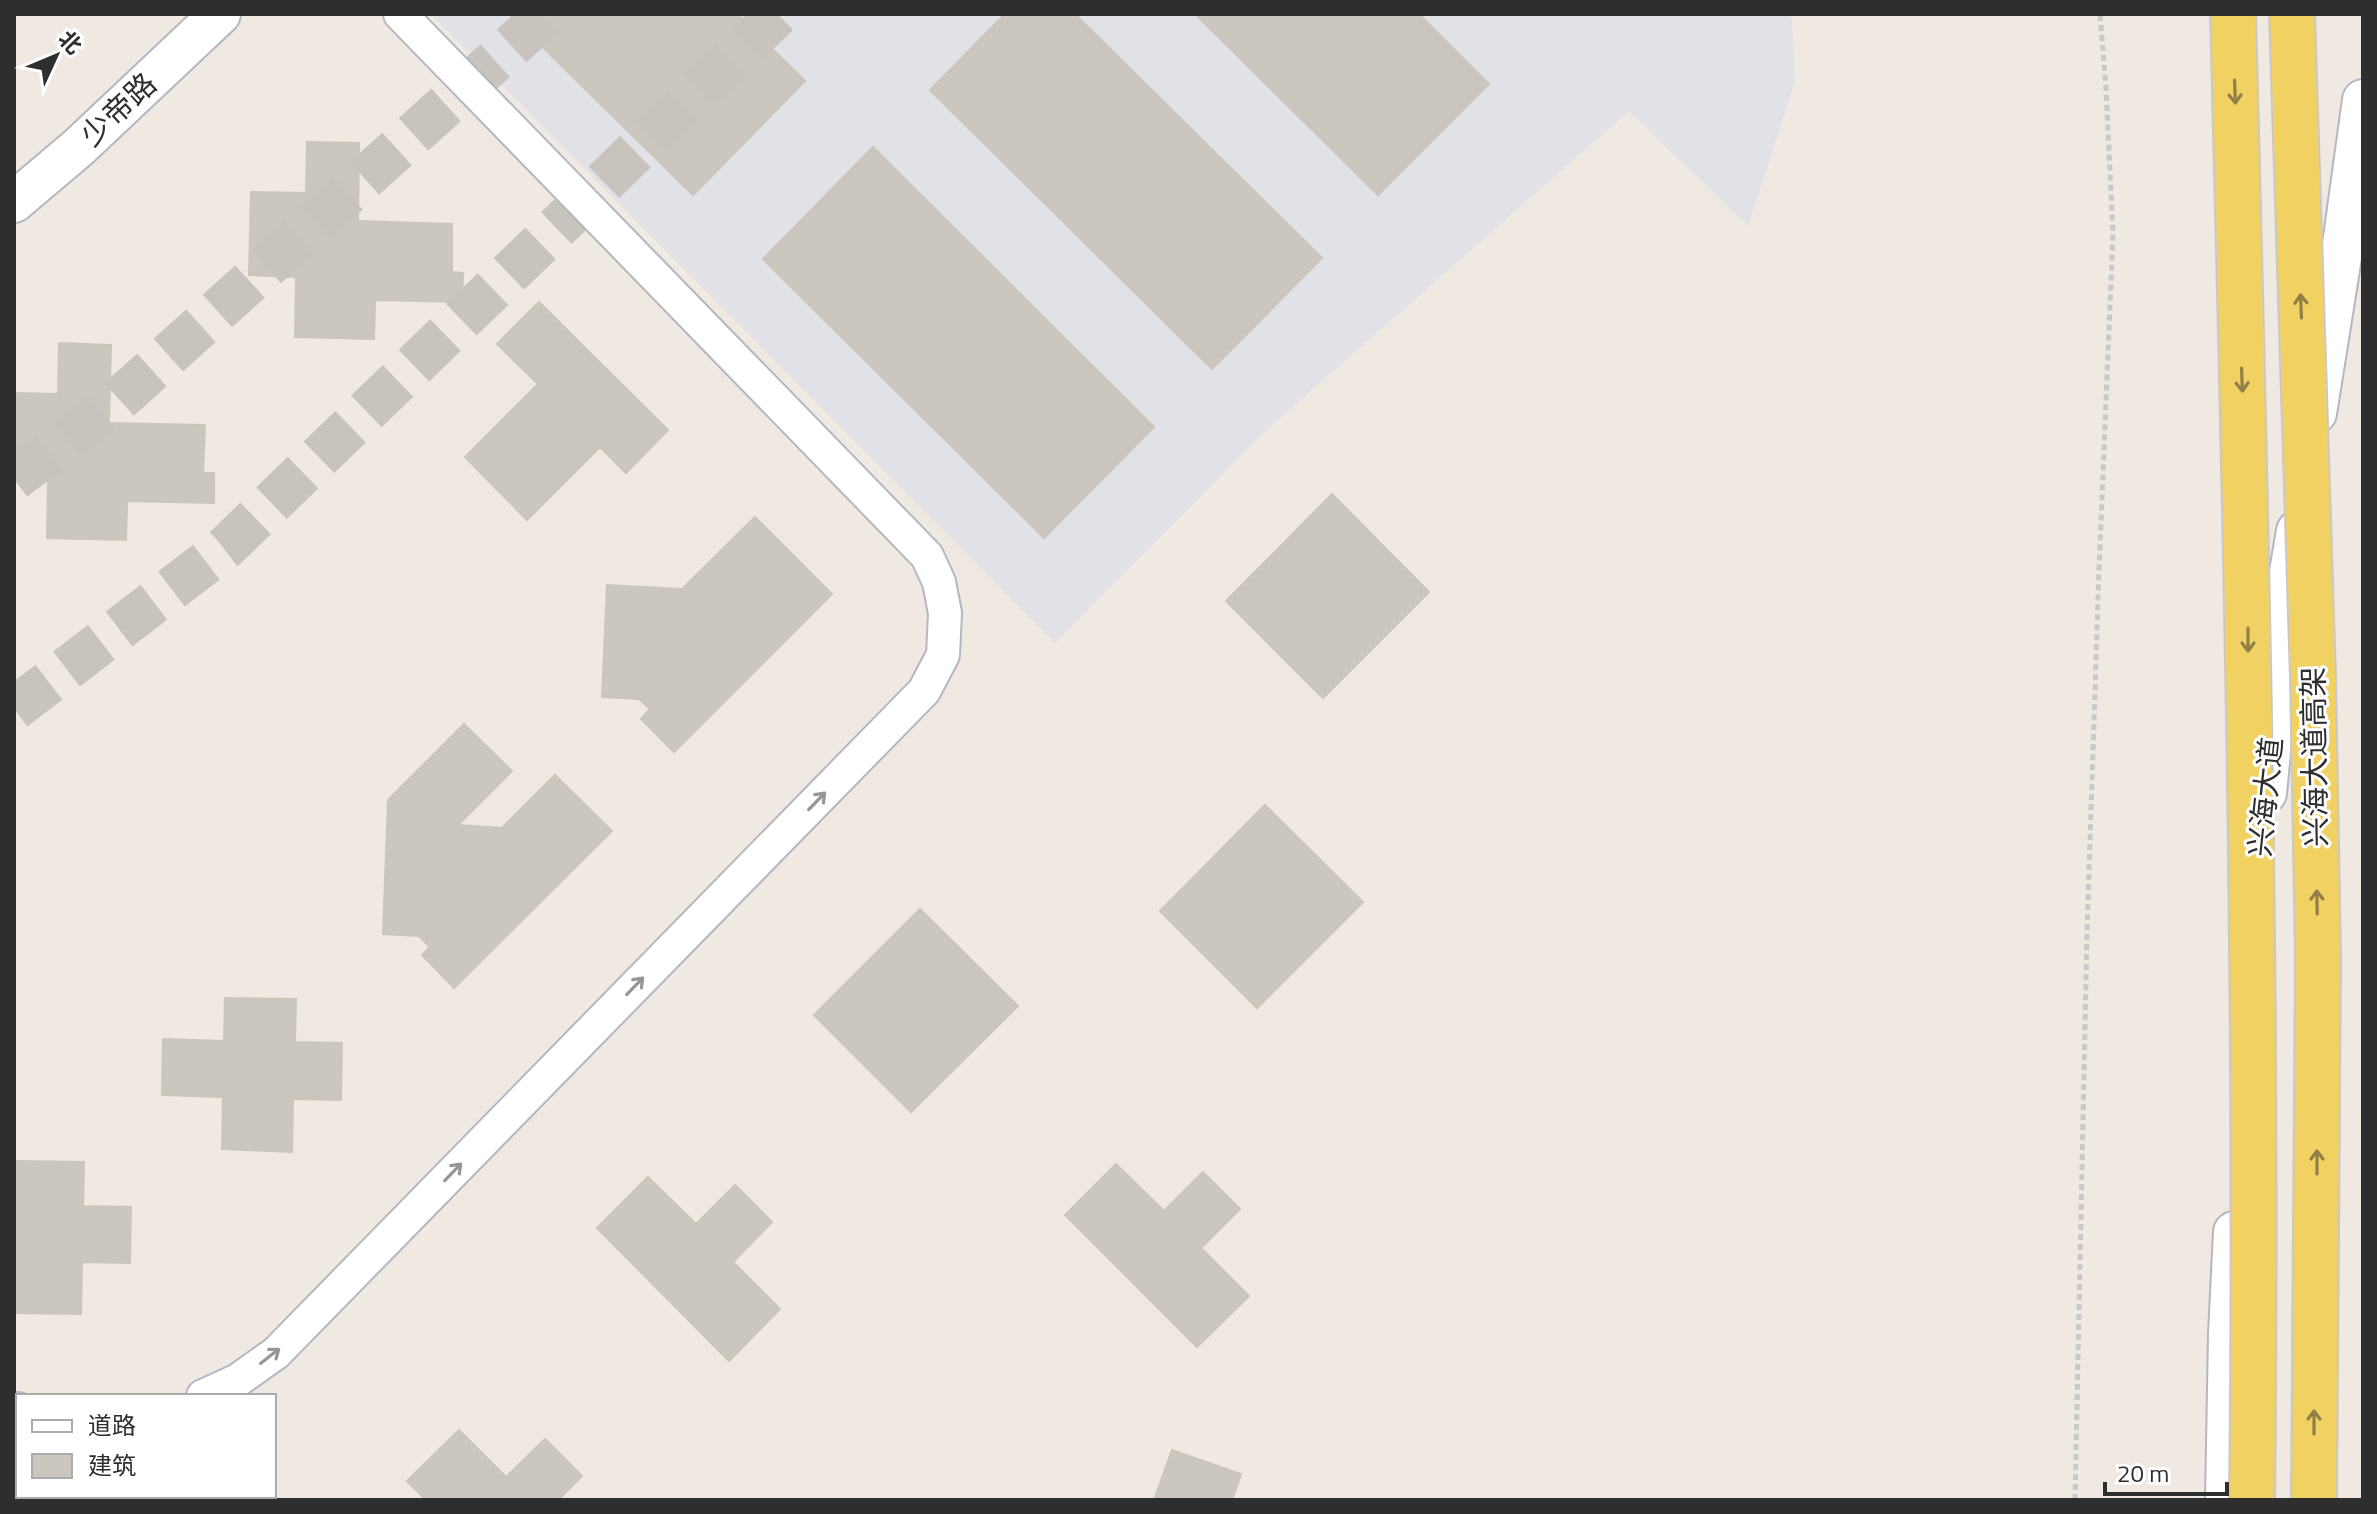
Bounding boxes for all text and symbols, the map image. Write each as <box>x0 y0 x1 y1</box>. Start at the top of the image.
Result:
north arrow <box>16 16 96 96</box>
text: 北 <box>51 22 90 62</box>
street label: 少帝路 <box>69 61 167 157</box>
one-way arrow <box>2227 78 2242 105</box>
one-way arrow <box>2294 293 2309 320</box>
one-way arrow <box>2235 366 2250 393</box>
one-way arrow <box>2240 626 2256 653</box>
street label: 兴海大道高架 <box>2289 667 2339 847</box>
street label: 兴海大道 <box>2236 735 2294 859</box>
one-way arrow <box>807 792 826 811</box>
one-way arrow <box>2310 889 2325 916</box>
one-way arrow <box>625 977 644 996</box>
one-way arrow <box>2309 1149 2324 1176</box>
one-way arrow <box>443 1163 462 1182</box>
one-way arrow <box>259 1348 280 1365</box>
legend <box>16 1394 276 1498</box>
text: 道路 <box>88 1407 136 1443</box>
one-way arrow <box>2306 1409 2322 1436</box>
scale bar <box>2105 1446 2227 1496</box>
text: 建筑 <box>88 1447 136 1483</box>
text: 20 m <box>2117 1455 2169 1491</box>

